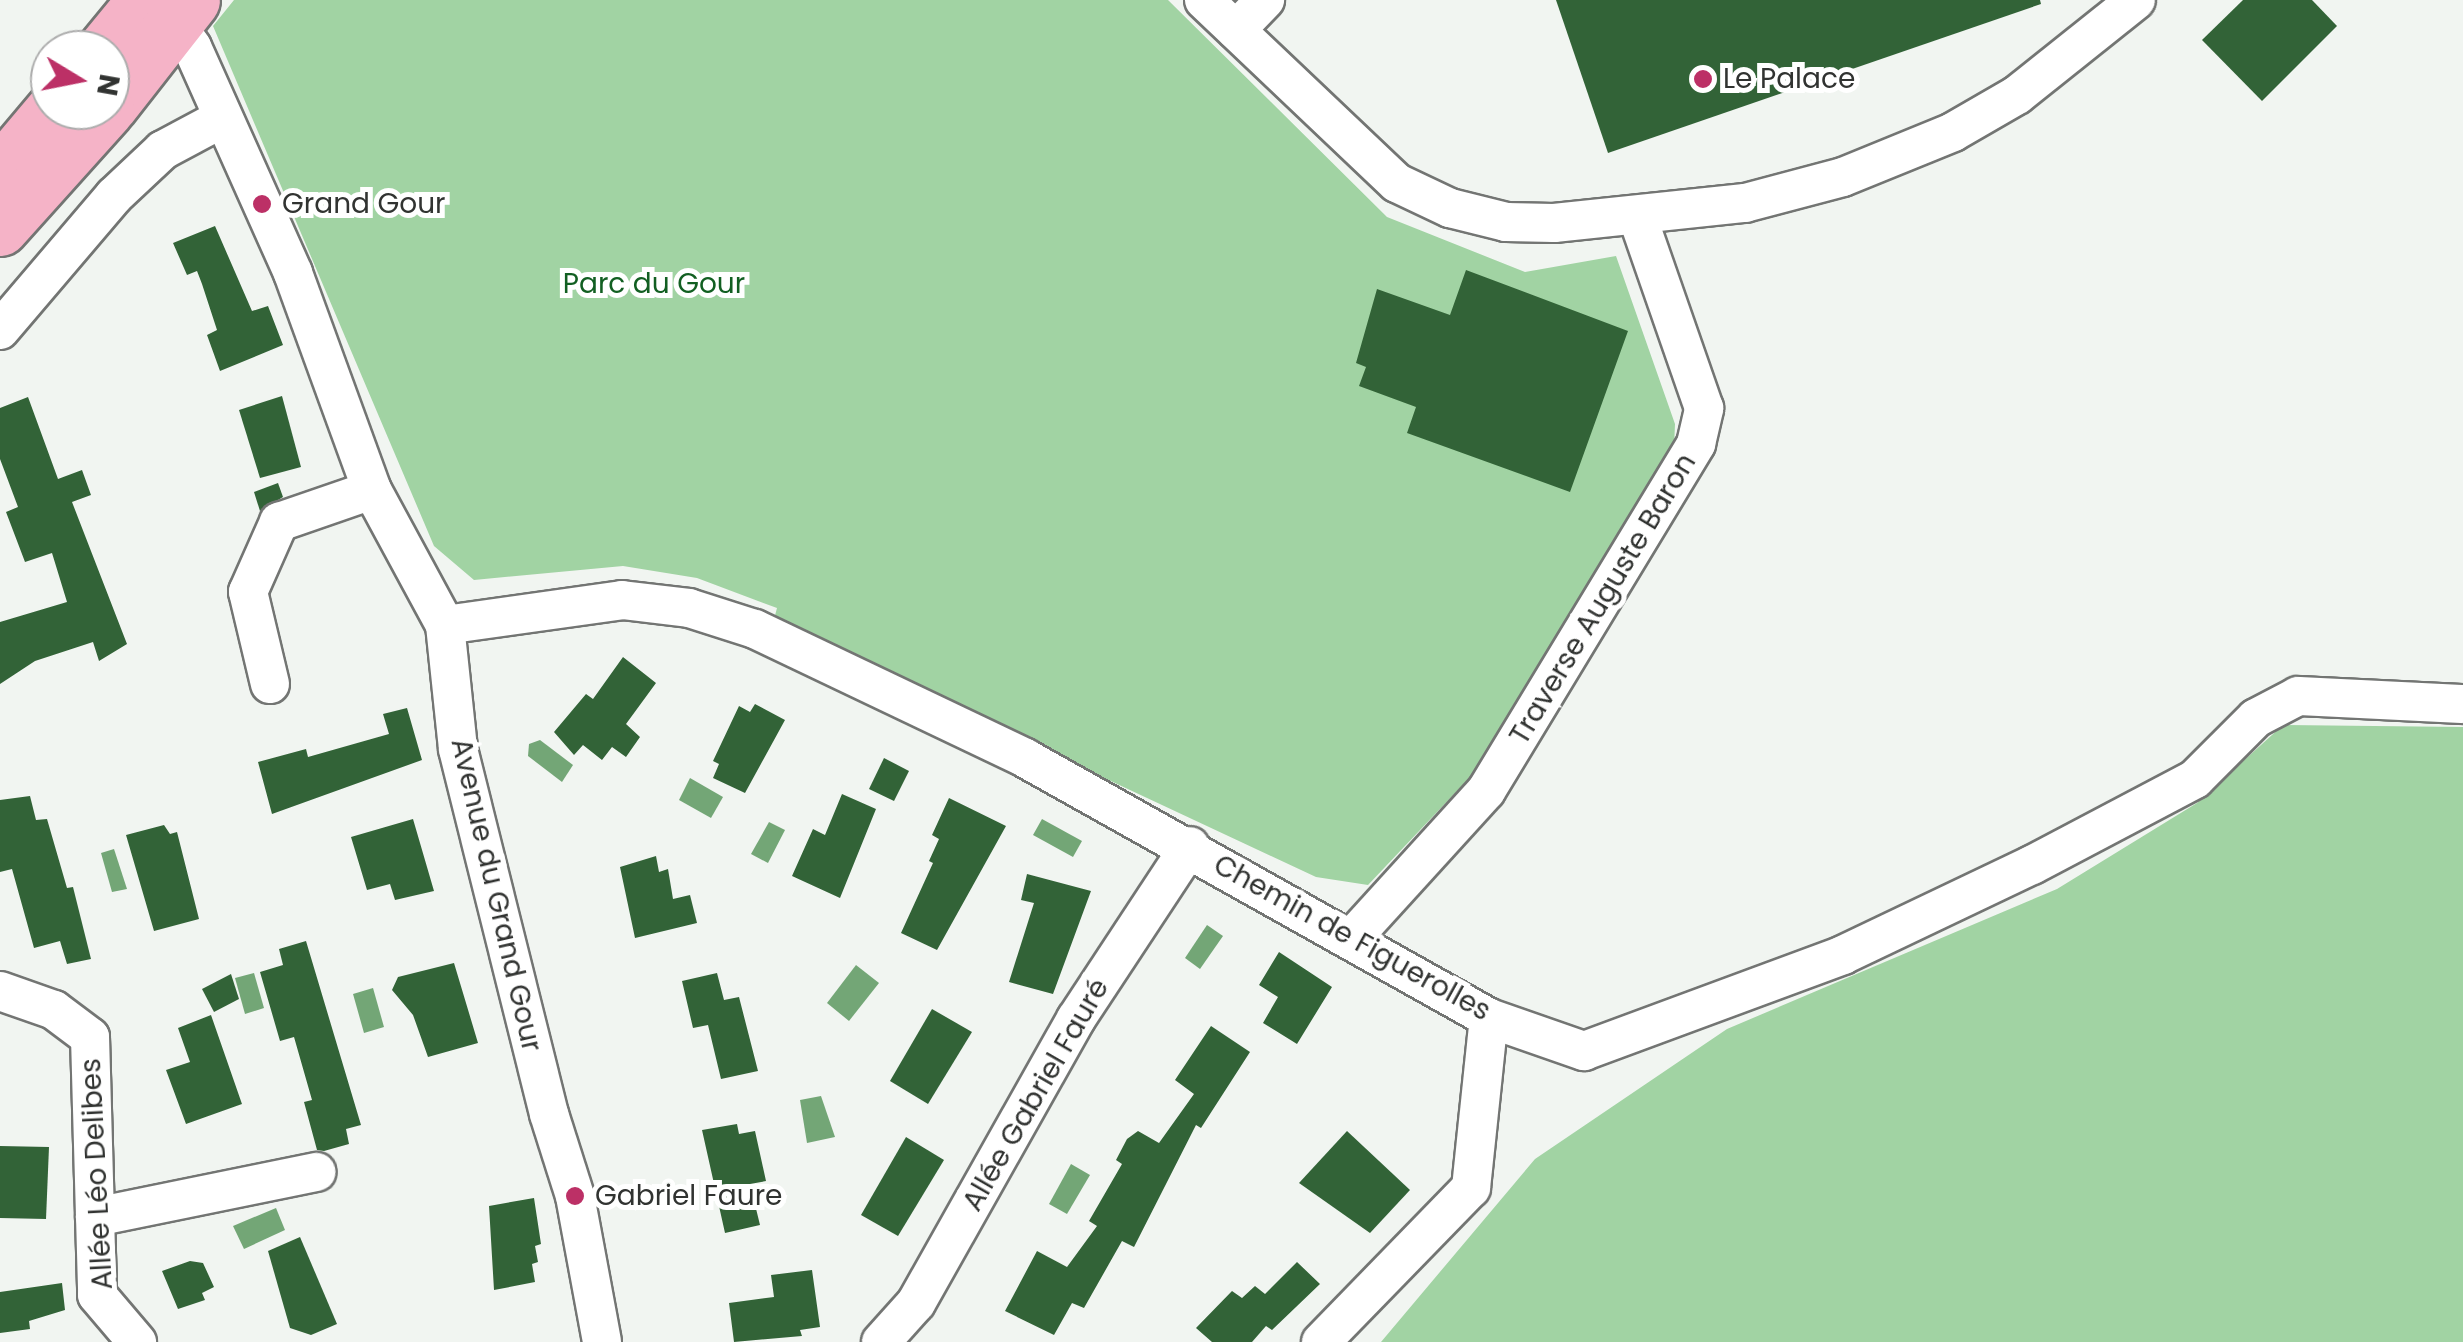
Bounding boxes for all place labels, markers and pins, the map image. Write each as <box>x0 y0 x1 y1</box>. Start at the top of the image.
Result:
place label: Le Palace <box>1723 62 1855 96</box>
marker: Le Palace <box>1692 68 1714 90</box>
place label: Grand Gour <box>282 187 446 221</box>
marker: Grand Gour <box>251 193 273 215</box>
place label: Gabriel Faure <box>595 1179 782 1213</box>
marker: Gabriel Faure <box>564 1185 586 1207</box>

